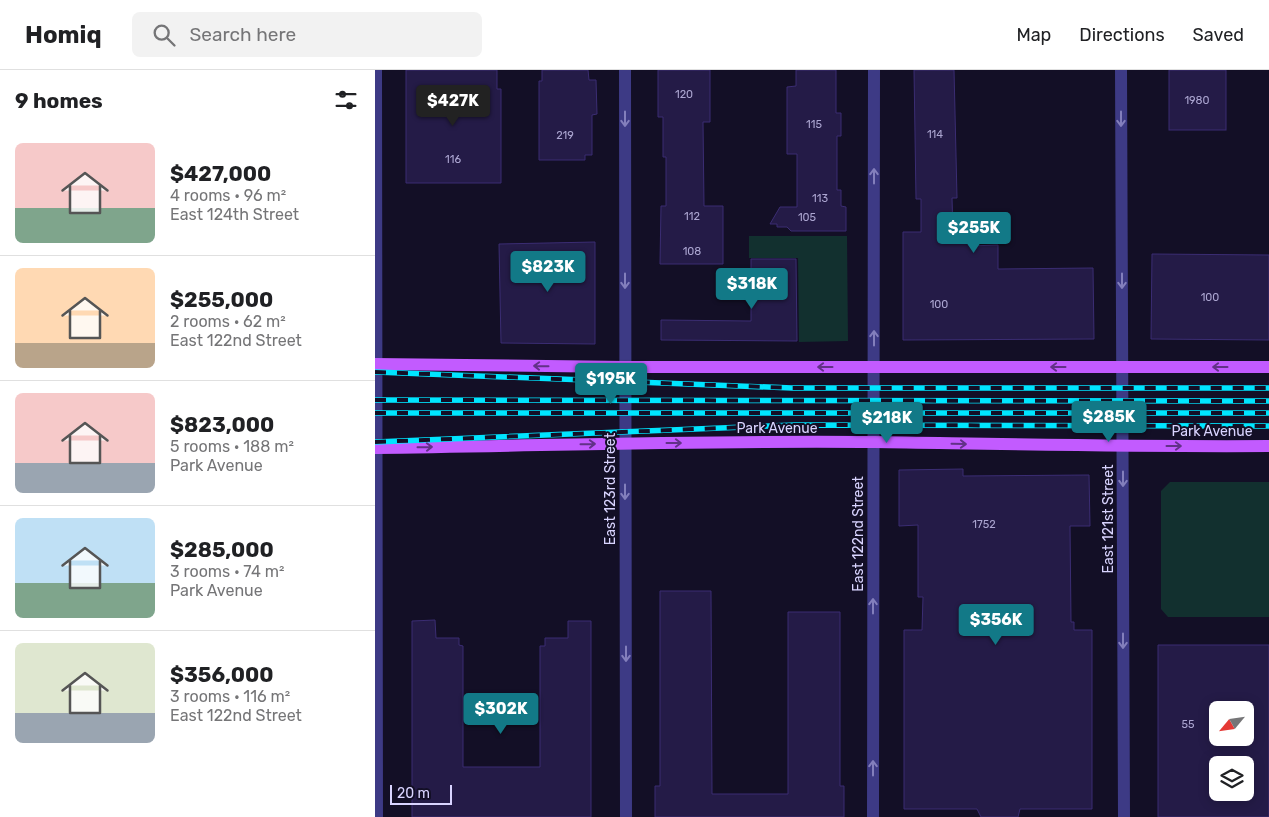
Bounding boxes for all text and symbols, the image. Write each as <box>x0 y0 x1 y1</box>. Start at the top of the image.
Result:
search box <box>132 12 482 57</box>
text: Homiq <box>25 21 102 49</box>
icon: search <box>150 21 178 49</box>
text: Search here <box>190 23 296 46</box>
text: Map <box>1016 24 1051 46</box>
text: Directions <box>1079 24 1165 46</box>
text: Saved <box>1193 24 1244 46</box>
pin: $427K <box>418 85 488 127</box>
icon: filters <box>332 86 360 114</box>
text: 9 homes <box>15 88 103 113</box>
house number: 120 <box>675 88 693 101</box>
text: $427K <box>427 91 479 110</box>
house number: 1980 <box>1184 94 1210 107</box>
one-way arrow <box>620 110 630 126</box>
one-way arrow <box>1116 110 1126 126</box>
house number: 115 <box>806 118 822 131</box>
house number: 114 <box>927 128 943 141</box>
house number: 219 <box>556 129 574 142</box>
house number: 116 <box>445 153 461 166</box>
text: $427,000 <box>170 161 271 186</box>
icon: home <box>55 163 115 223</box>
one-way arrow <box>869 168 879 184</box>
text: 4 rooms · 96 m² <box>170 186 286 205</box>
house number: 113 <box>812 192 828 205</box>
text: East 124th Street <box>170 205 299 224</box>
house number: 112 <box>684 210 700 223</box>
house number: 105 <box>798 211 817 224</box>
pin: $255K <box>939 212 1009 254</box>
text: $255K <box>948 218 1000 237</box>
house number: 108 <box>683 245 701 258</box>
pin: $823K <box>513 250 583 293</box>
text: $823K <box>521 257 575 276</box>
pin: $318K <box>717 268 787 310</box>
one-way arrow <box>620 272 630 289</box>
one-way arrow <box>1117 272 1127 289</box>
text: $318K <box>727 274 777 293</box>
text: $255,000 <box>170 287 273 312</box>
icon: home <box>55 288 115 348</box>
house number: 100 <box>1201 291 1219 304</box>
house number: 100 <box>930 298 948 311</box>
text: 2 rooms · 62 m² <box>170 312 286 331</box>
text: East 122nd Street <box>170 331 302 350</box>
one-way arrow <box>869 331 879 347</box>
one-way arrow <box>533 361 550 371</box>
pin: $195K <box>576 362 646 405</box>
one-way arrow <box>818 362 834 372</box>
one-way arrow <box>1050 362 1066 372</box>
one-way arrow <box>1213 362 1229 372</box>
text: $195K <box>586 369 636 388</box>
pin: $285K <box>1074 400 1144 443</box>
pin: $218K <box>852 402 922 444</box>
text: $285K <box>1083 407 1135 426</box>
text: $218K <box>862 408 912 427</box>
text: $823,000 <box>170 412 274 437</box>
icon: home <box>55 413 115 473</box>
street label: Park Avenue <box>736 420 818 437</box>
street label: Park Avenue <box>1171 423 1253 440</box>
street label: East 123rd Street <box>602 432 619 545</box>
text: 5 rooms · 188 m² <box>170 437 294 456</box>
one-way arrow <box>666 438 682 448</box>
one-way arrow <box>580 439 596 448</box>
one-way arrow <box>950 439 967 449</box>
one-way arrow <box>1166 441 1182 451</box>
one-way arrow <box>417 442 433 452</box>
text: Park Avenue <box>170 456 263 475</box>
street label: East 121st Street <box>1100 464 1117 573</box>
one-way arrow <box>1118 470 1128 486</box>
street label: East 122nd Street <box>850 476 867 592</box>
one-way arrow <box>620 483 630 499</box>
house number: 1752 <box>972 518 996 531</box>
text: $285,000 <box>170 537 274 562</box>
icon: home <box>55 538 115 598</box>
text: 3 rooms · 74 m² <box>170 562 285 581</box>
text: Park Avenue <box>170 581 263 600</box>
one-way arrow <box>868 598 878 614</box>
pin: $356K <box>961 604 1031 646</box>
text: $356K <box>970 610 1022 629</box>
one-way arrow <box>1118 632 1128 649</box>
one-way arrow <box>621 646 631 662</box>
text: $356,000 <box>170 662 274 687</box>
icon: home <box>55 663 115 723</box>
text: 3 rooms · 116 m² <box>170 687 290 706</box>
pin: $302K <box>466 692 536 735</box>
text: $302K <box>474 699 528 718</box>
north arrow <box>1209 701 1254 746</box>
map controls <box>1209 701 1254 801</box>
text: East 122nd Street <box>170 706 302 725</box>
house number: 55 <box>1181 718 1195 731</box>
button: layers <box>1209 756 1254 801</box>
one-way arrow <box>868 761 878 777</box>
scale bar <box>390 782 453 805</box>
text: 20 m <box>397 785 430 802</box>

